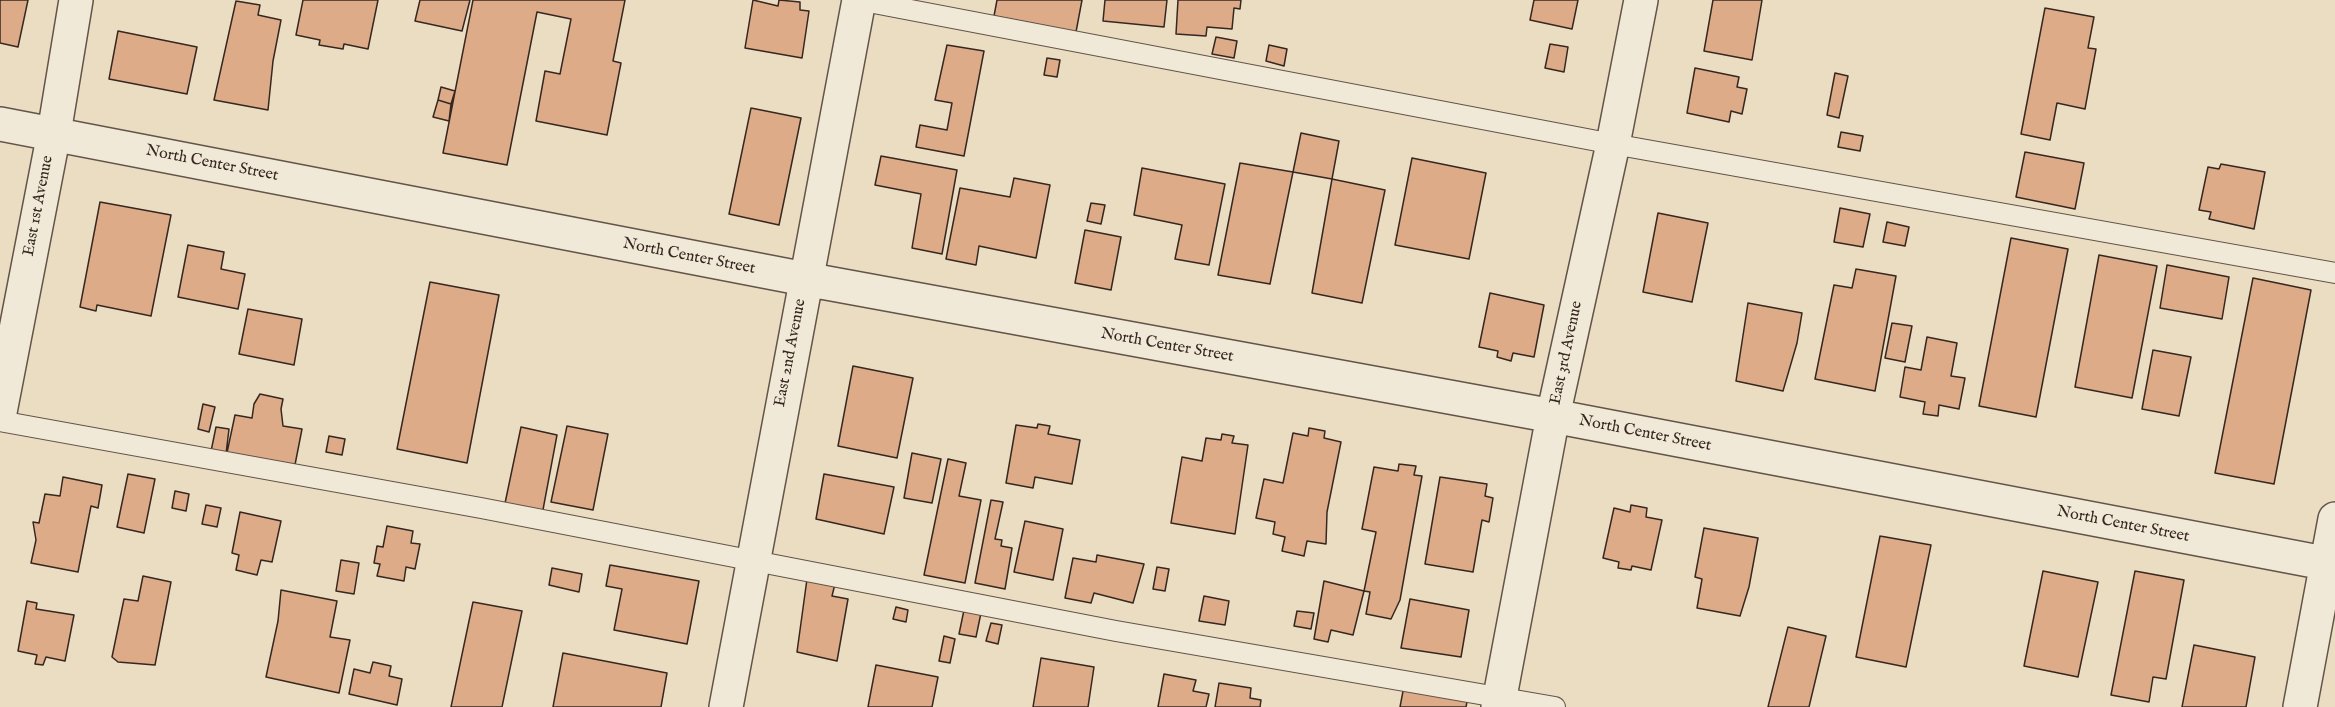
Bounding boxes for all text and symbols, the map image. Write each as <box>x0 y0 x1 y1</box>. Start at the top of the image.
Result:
street label: North Center Street <box>144 142 280 186</box>
street label: East 1st Avenue <box>20 154 58 258</box>
street label: North Center Street <box>621 235 757 279</box>
street label: East 2nd Avenue <box>771 297 811 409</box>
street label: East 3rd Avenue <box>1547 299 1587 407</box>
street label: North Center Street <box>1099 325 1235 367</box>
street label: North Center Street <box>1577 412 1713 456</box>
street label: North Center Street <box>2055 503 2191 547</box>

